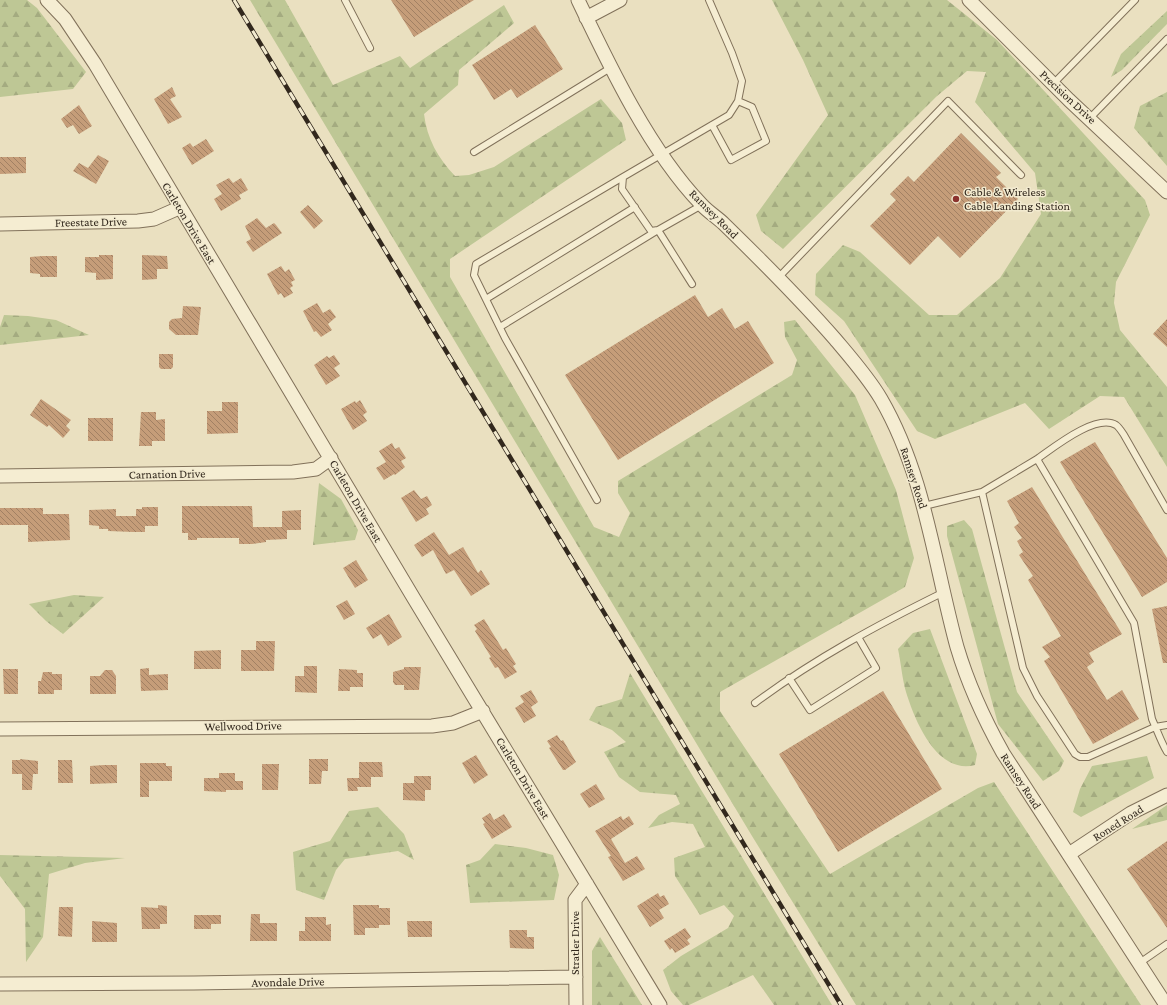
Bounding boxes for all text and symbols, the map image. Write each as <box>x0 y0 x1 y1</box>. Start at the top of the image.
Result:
street label: Precision Drive <box>1037 67 1099 127</box>
street label: Carleton Drive East <box>159 180 219 267</box>
place label: Cable & Wireless Cable Landing Station <box>964 185 1071 213</box>
street label: Ramsey Road <box>686 186 742 242</box>
marker: Cable & Wireless Cable Landing Station <box>951 194 961 204</box>
street label: Freestate Drive <box>55 214 127 230</box>
street label: Ramsey Road <box>897 445 931 511</box>
street label: Carleton Drive East <box>327 457 386 546</box>
street label: Carnation Drive <box>129 466 205 482</box>
street label: Wellwood Drive <box>204 718 282 734</box>
street label: Carleton Drive East <box>493 735 553 822</box>
street label: Ramsey Road <box>998 750 1045 812</box>
street label: Roned Road <box>1090 802 1146 844</box>
street label: Stratler Drive <box>568 911 582 975</box>
street label: Avondale Drive <box>251 974 325 990</box>

